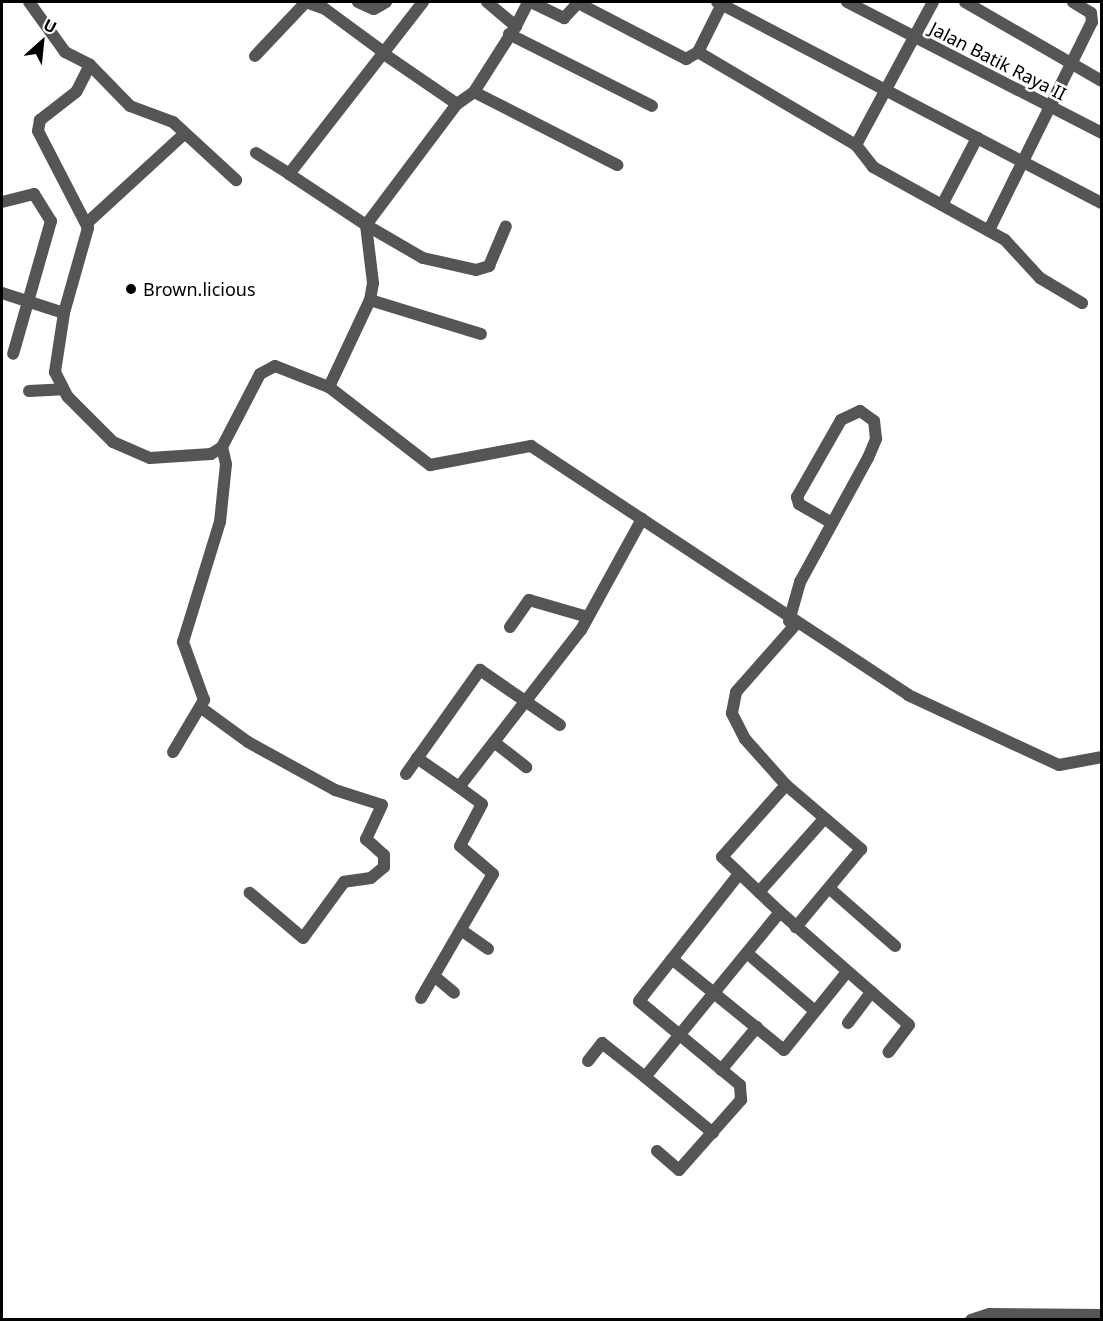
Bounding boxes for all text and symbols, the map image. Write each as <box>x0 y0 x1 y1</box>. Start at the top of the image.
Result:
north arrow <box>12 12 72 72</box>
text: U <box>40 13 61 39</box>
street label: Jalan Batik Raya II <box>926 17 1070 105</box>
place label: Brown.licious <box>143 278 256 300</box>
marker: Brown.licious <box>124 282 138 296</box>

